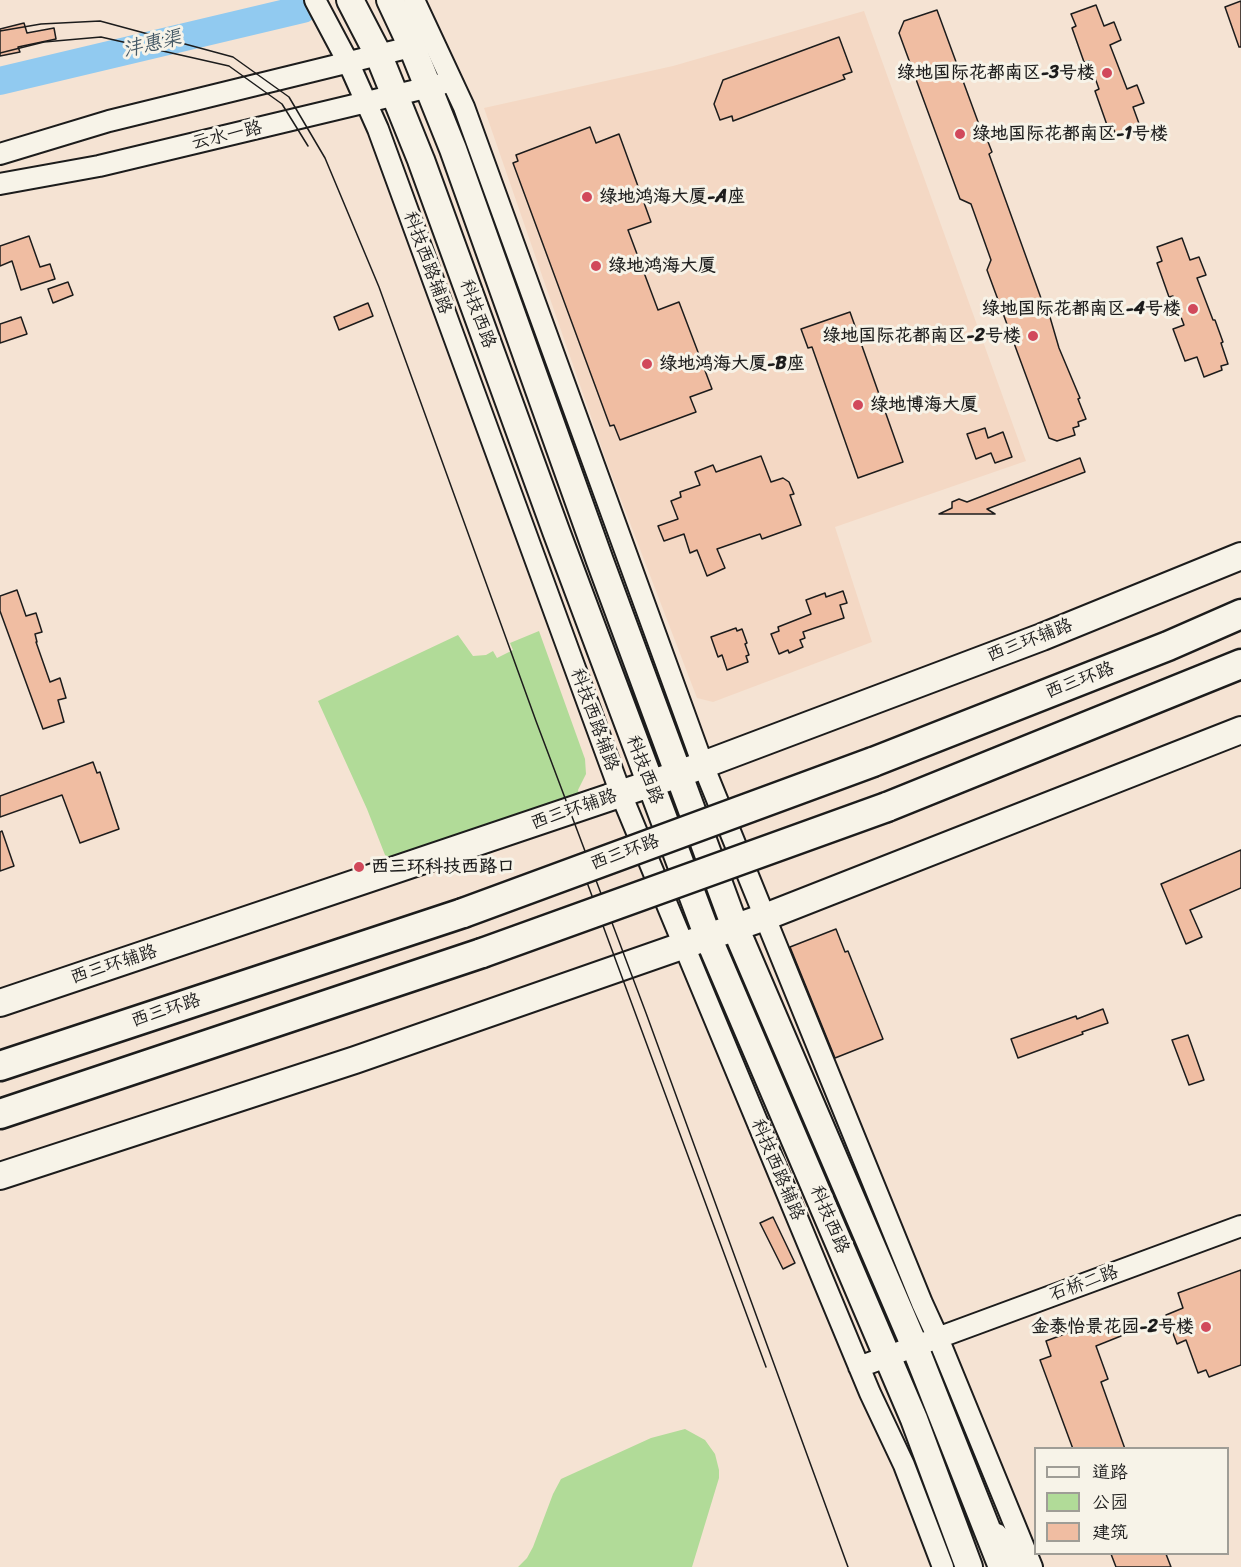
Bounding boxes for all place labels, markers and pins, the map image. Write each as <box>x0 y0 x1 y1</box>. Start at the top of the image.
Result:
place label: 绿地国际花都南区-3号楼 <box>897 62 1095 84</box>
marker: 绿地国际花都南区-3号楼 <box>1100 66 1114 80</box>
place label: 绿地国际花都南区-1号楼 <box>972 123 1168 145</box>
marker: 绿地国际花都南区-1号楼 <box>953 127 967 141</box>
place label: 绿地鸿海大厦-A座 <box>599 186 745 208</box>
marker: 绿地鸿海大厦-A座 <box>580 190 594 204</box>
place label: 绿地鸿海大厦 <box>608 255 716 277</box>
marker: 绿地鸿海大厦 <box>589 259 603 273</box>
place label: 绿地国际花都南区-4号楼 <box>981 298 1181 320</box>
marker: 绿地国际花都南区-4号楼 <box>1186 302 1200 316</box>
place label: 绿地国际花都南区-2号楼 <box>822 325 1021 347</box>
marker: 绿地国际花都南区-2号楼 <box>1026 329 1040 343</box>
place label: 绿地鸿海大厦-B座 <box>659 353 805 375</box>
marker: 绿地鸿海大厦-B座 <box>640 357 654 371</box>
place label: 绿地博海大厦 <box>870 394 978 416</box>
marker: 绿地博海大厦 <box>851 398 865 412</box>
place label: 西三环科技西路口 <box>371 856 515 878</box>
marker: 西三环科技西路口 <box>352 860 366 874</box>
place label: 金泰怡景花园-2号楼 <box>1031 1316 1194 1338</box>
marker: 金泰怡景花园-2号楼 <box>1199 1320 1213 1334</box>

